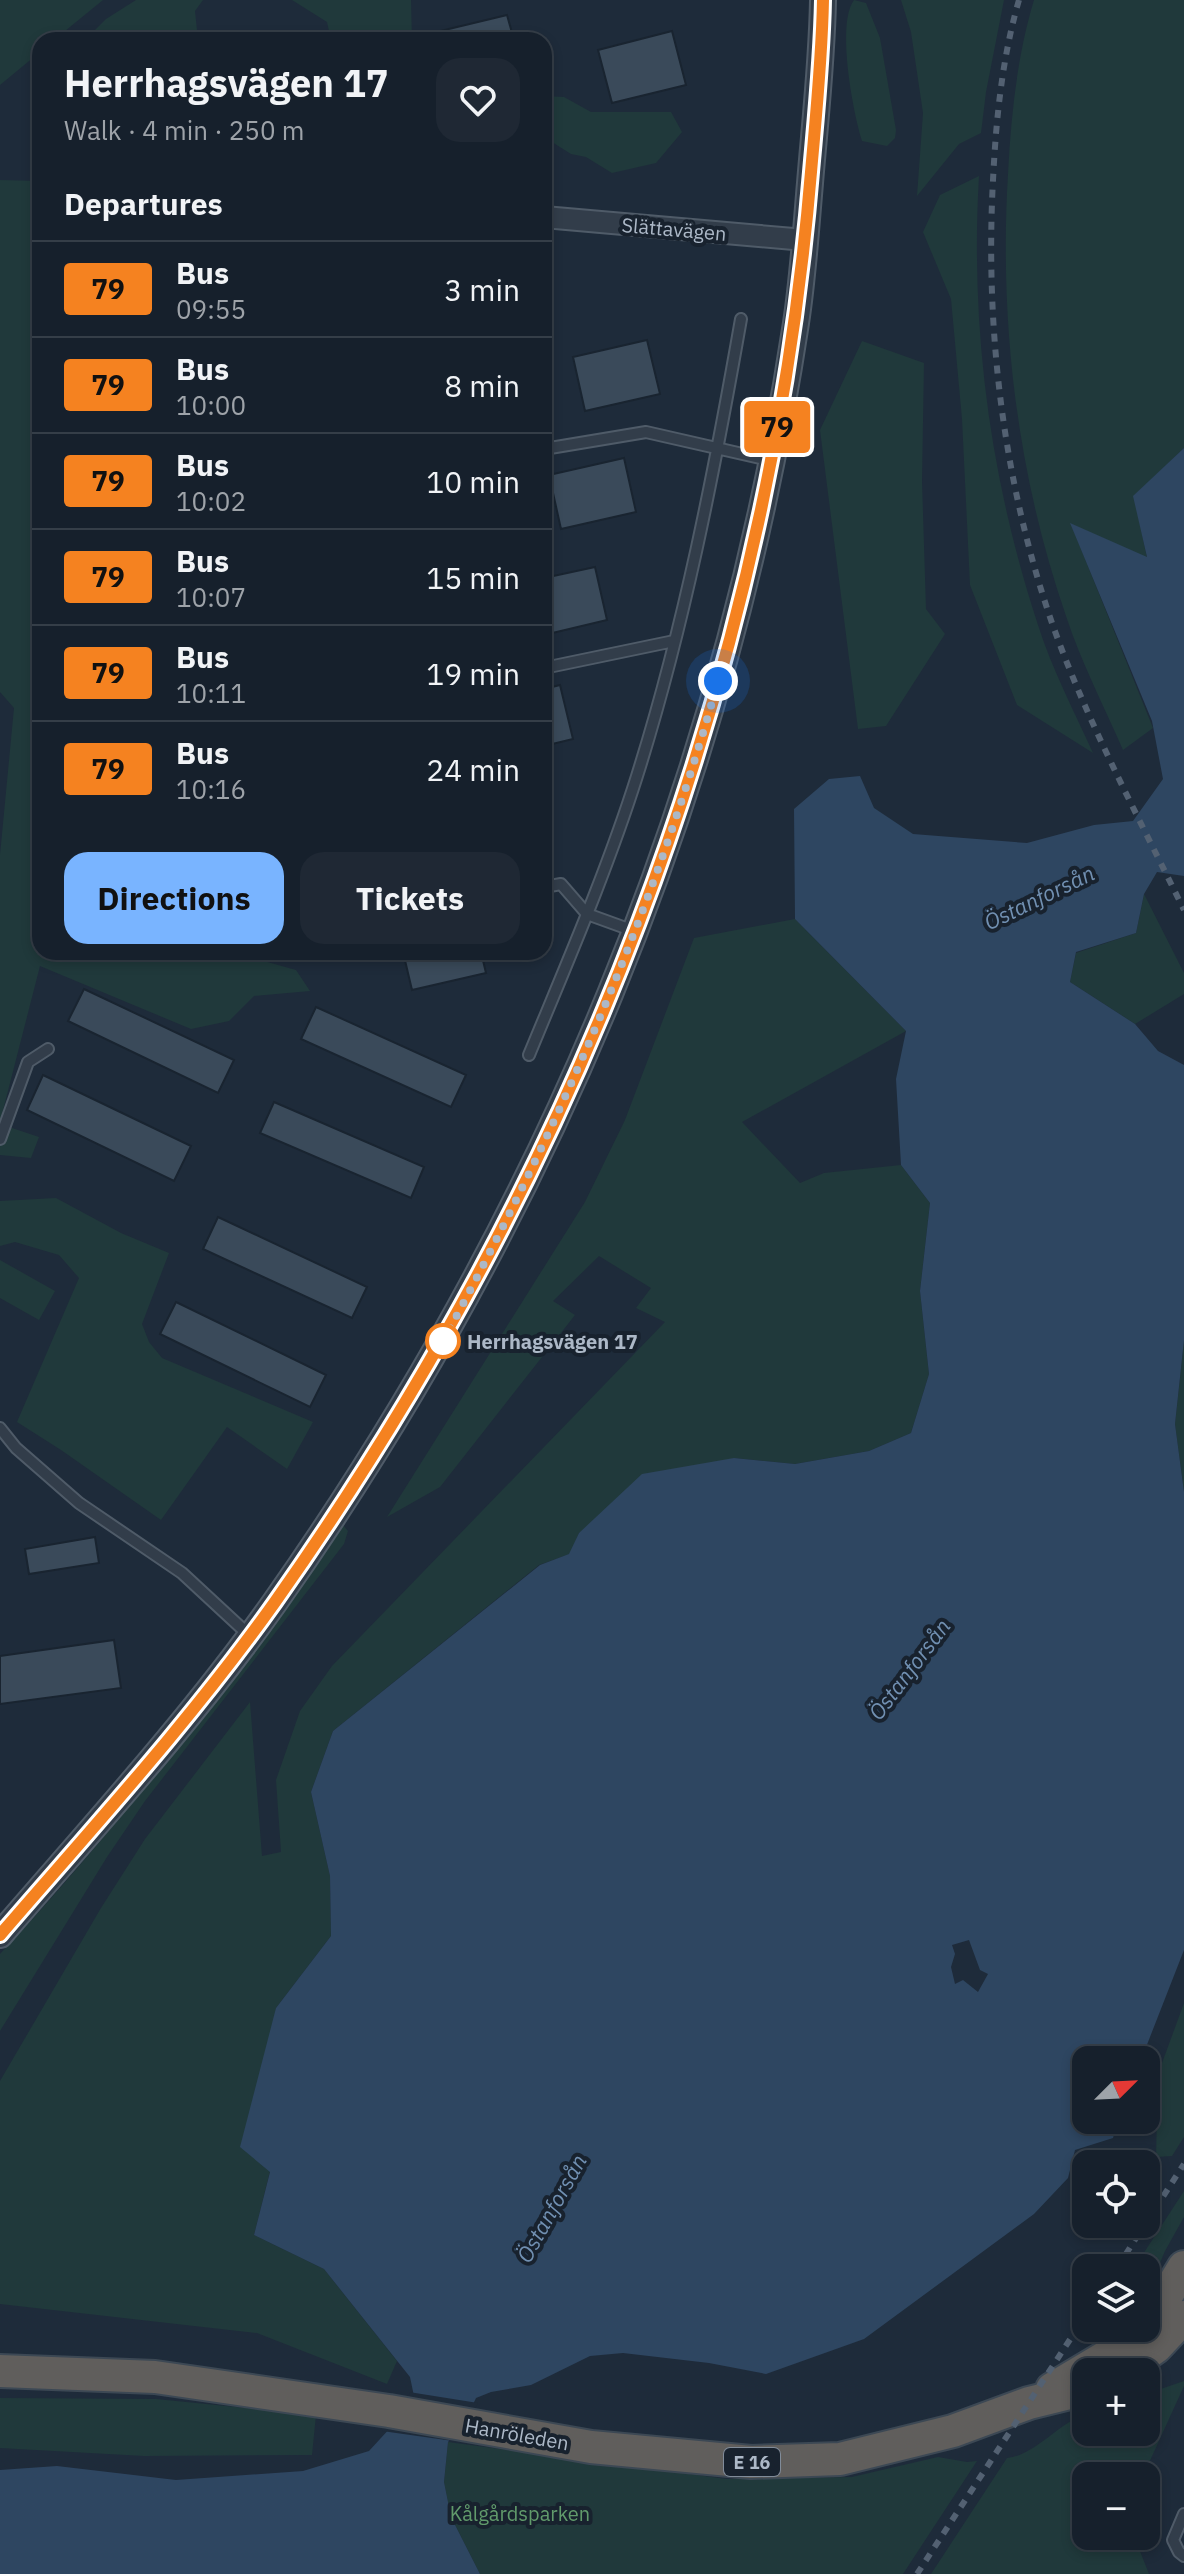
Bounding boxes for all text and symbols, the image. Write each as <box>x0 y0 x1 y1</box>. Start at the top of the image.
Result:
text: Herrhagsvägen 17 <box>64 58 389 107</box>
button: heart <box>436 58 520 142</box>
text: Walk · 4 min · 250 m <box>64 113 304 147</box>
text: Departures <box>64 184 223 223</box>
street label: Slättavägen <box>620 211 728 247</box>
text: Bus <box>176 253 229 292</box>
text: 79 <box>91 270 125 307</box>
text: 3 min <box>444 270 520 309</box>
text: 09:55 <box>176 292 246 326</box>
text: Bus <box>176 349 229 388</box>
text: 79 <box>91 366 125 403</box>
text: 8 min <box>444 366 520 405</box>
text: 10:00 <box>176 388 246 422</box>
line badge: 79 <box>741 401 813 453</box>
text: 79 <box>760 408 794 445</box>
text: Bus <box>176 445 229 484</box>
text: 79 <box>91 462 125 499</box>
text: 10 min <box>426 462 520 501</box>
text: 10:02 <box>176 484 246 518</box>
text: Bus <box>176 541 229 580</box>
text: 79 <box>91 558 125 595</box>
text: 15 min <box>426 558 520 597</box>
text: 10:07 <box>176 580 246 614</box>
text: Bus <box>176 637 229 676</box>
text: 79 <box>91 654 125 691</box>
text: 19 min <box>426 654 520 693</box>
your location <box>698 661 738 701</box>
text: 10:11 <box>176 676 246 710</box>
text: Bus <box>176 733 229 772</box>
text: 79 <box>91 750 125 787</box>
text: 24 min <box>426 750 520 789</box>
text: 10:16 <box>176 772 246 806</box>
button: Directions <box>64 852 284 944</box>
button: Tickets <box>300 852 520 944</box>
water label: Östanforsån <box>979 858 1099 936</box>
marker: Herrhagsvägen 17 <box>426 1324 460 1358</box>
place label: Herrhagsvägen 17 <box>467 1328 638 1355</box>
water label: Östanforsån <box>861 1613 957 1725</box>
north arrow <box>1072 2046 1160 2134</box>
map controls <box>1072 2046 1160 2550</box>
water label: Östanforsån <box>509 2149 593 2267</box>
button: locate <box>1072 2150 1160 2238</box>
button: layers <box>1072 2254 1160 2342</box>
button: + <box>1072 2358 1160 2446</box>
street label: Hanröleden <box>463 2412 571 2456</box>
road number: E 16 <box>724 2448 780 2476</box>
button: − <box>1072 2462 1160 2550</box>
park label: Kålgårdsparken <box>450 2500 590 2527</box>

